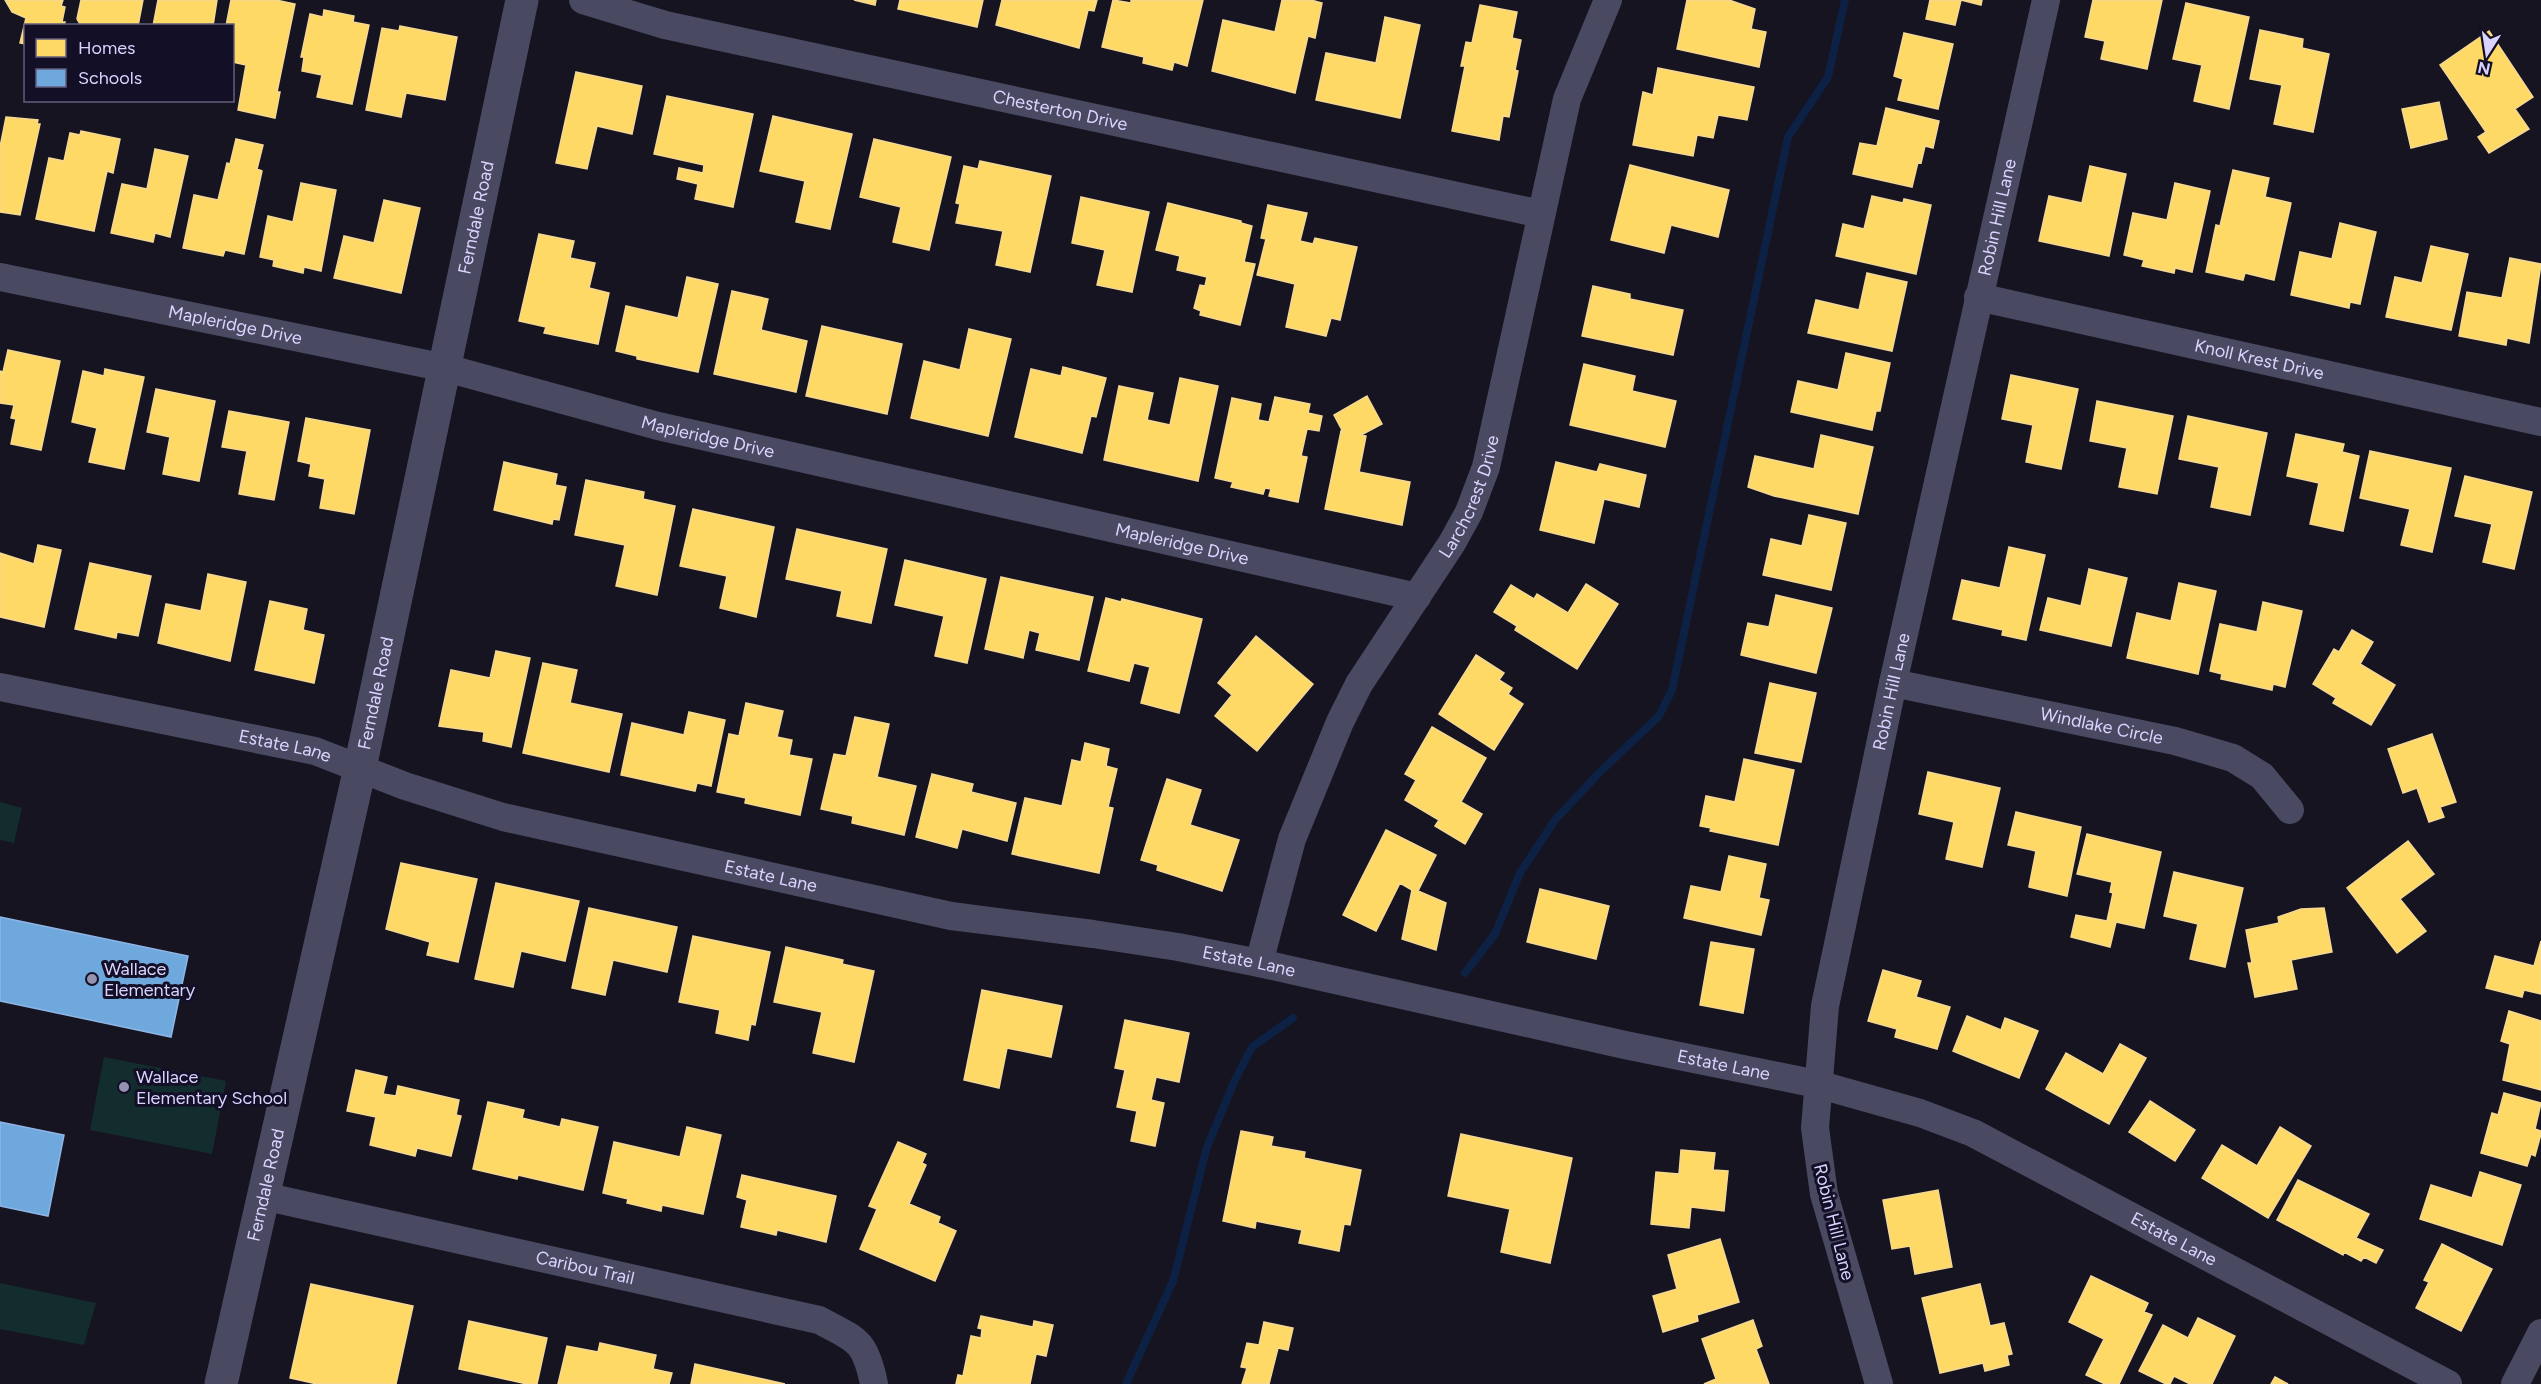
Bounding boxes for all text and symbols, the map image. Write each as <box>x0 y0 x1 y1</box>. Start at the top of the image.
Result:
legend <box>24 24 234 102</box>
north arrow <box>2457 24 2517 84</box>
text: Homes <box>78 37 136 59</box>
text: N <box>2476 58 2492 79</box>
text: Schools <box>78 67 142 89</box>
street label: Chesterton Drive <box>991 85 1130 136</box>
street label: Robin Hill Lane <box>1973 157 2021 278</box>
street label: Ferndale Road <box>453 159 499 276</box>
street label: Mapleridge Drive <box>166 301 304 349</box>
street label: Knoll Krest Drive <box>2192 334 2326 385</box>
street label: Mapleridge Drive <box>639 411 777 463</box>
street label: Larchcrest Drive <box>1434 433 1504 562</box>
street label: Mapleridge Drive <box>1113 518 1251 570</box>
street label: Robin Hill Lane <box>1868 631 1915 752</box>
street label: Ferndale Road <box>353 635 398 752</box>
street label: Windlake Circle <box>2038 703 2165 749</box>
street label: Estate Lane <box>237 725 335 767</box>
street label: Estate Lane <box>722 855 819 897</box>
street label: Estate Lane <box>1200 941 1298 982</box>
place label: Wallace Elementary <box>104 958 196 1001</box>
marker: Wallace Elementary <box>85 972 99 986</box>
street label: Estate Lane <box>1675 1045 1772 1085</box>
place label: Wallace Elementary School <box>136 1066 287 1109</box>
marker: Wallace Elementary School <box>117 1080 131 1094</box>
street label: Ferndale Road <box>243 1126 289 1244</box>
street label: Robin Hill Lane <box>1809 1161 1859 1283</box>
street label: Estate Lane <box>2127 1207 2221 1271</box>
street label: Caribou Trail <box>534 1246 637 1290</box>

